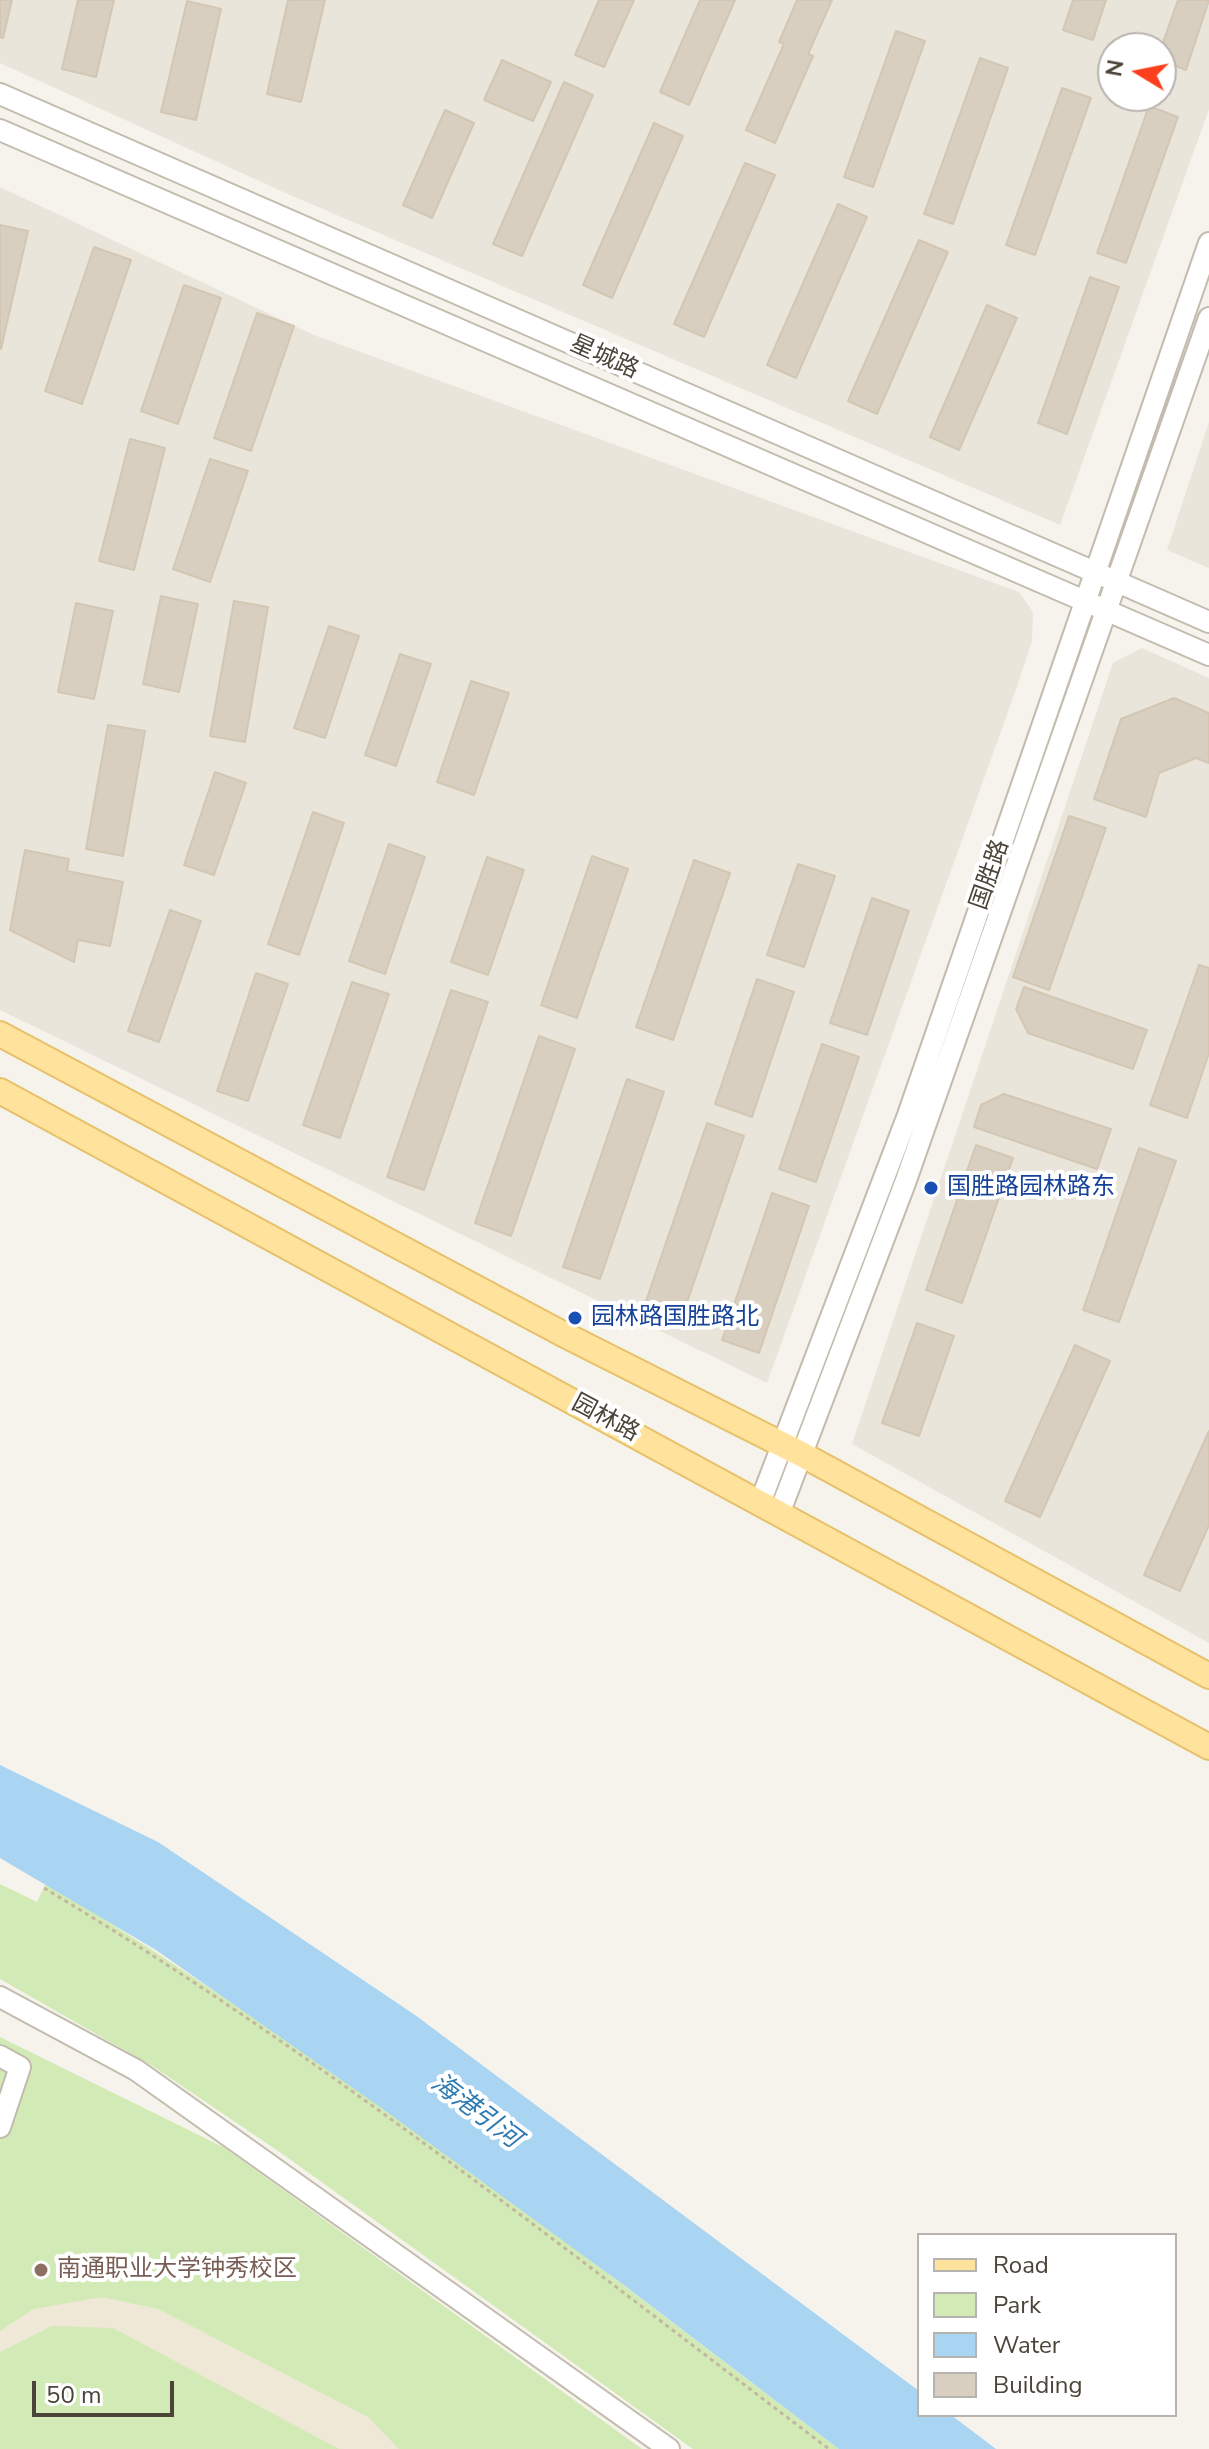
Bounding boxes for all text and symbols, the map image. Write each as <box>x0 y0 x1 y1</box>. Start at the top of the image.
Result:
north arrow <box>1097 32 1177 112</box>
text: N <box>1099 57 1132 79</box>
street label: 星城路 <box>565 330 643 386</box>
street label: 国胜路 <box>966 836 1016 914</box>
place label: 国胜路园林路东 <box>947 1174 1115 1202</box>
marker: 国胜路园林路东 <box>922 1179 940 1197</box>
place label: 园林路国胜路北 <box>591 1304 759 1332</box>
marker: 园林路国胜路北 <box>566 1309 584 1327</box>
street label: 园林路 <box>566 1389 644 1449</box>
water label: 海港引河 <box>424 2068 526 2156</box>
legend <box>917 2233 1177 2417</box>
text: Road <box>993 2249 1049 2281</box>
place label: 南通职业大学钟秀校区 <box>57 2256 297 2284</box>
marker: 南通职业大学钟秀校区 <box>32 2261 50 2279</box>
text: Park <box>993 2289 1041 2321</box>
text: Water <box>993 2329 1060 2361</box>
scale bar <box>36 2365 178 2415</box>
text: Building <box>993 2369 1083 2401</box>
text: 50 m <box>46 2379 102 2411</box>

